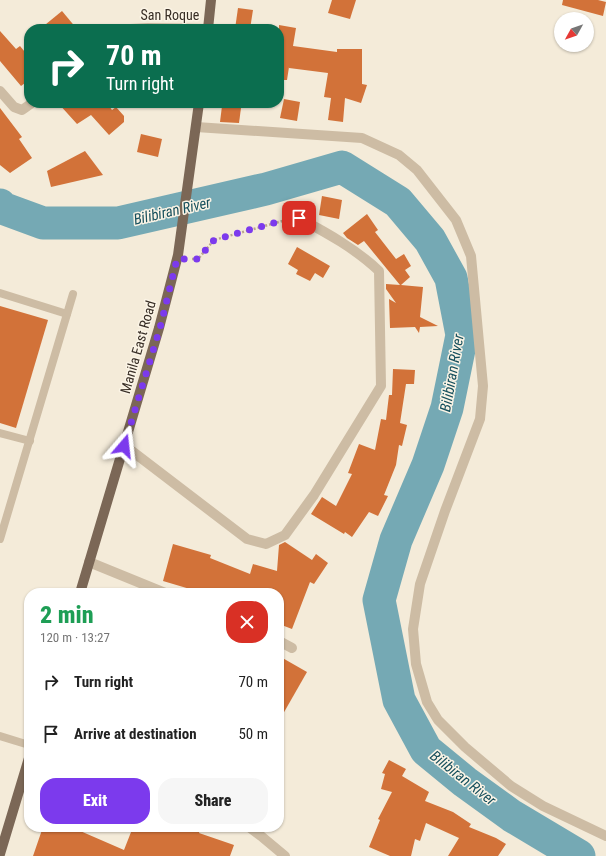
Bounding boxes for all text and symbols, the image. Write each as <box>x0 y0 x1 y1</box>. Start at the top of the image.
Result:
street label: San Roque <box>141 7 200 23</box>
north arrow <box>554 12 594 52</box>
map controls <box>554 12 594 52</box>
text: 70 m <box>106 39 162 72</box>
icon: right <box>40 40 92 92</box>
text: Turn right <box>106 73 174 94</box>
water label: Bilibiran River <box>132 193 213 229</box>
pin <box>282 201 316 235</box>
icon: arrive <box>288 207 310 229</box>
street label: Manila East Road <box>117 299 159 395</box>
water label: Bilibiran River <box>436 332 468 413</box>
position arrow <box>103 425 145 467</box>
text: 2 min <box>40 601 94 629</box>
button: close <box>226 601 268 643</box>
text: 120 m · 13:27 <box>40 630 110 645</box>
icon: right <box>40 671 62 693</box>
text: Turn right <box>74 673 133 691</box>
text: 70 m <box>238 673 268 691</box>
icon: arrive <box>40 723 62 745</box>
text: Arrive at destination <box>74 725 197 743</box>
text: 50 m <box>238 725 268 743</box>
water label: Bilibiran River <box>427 747 500 810</box>
button: Exit <box>40 778 150 824</box>
button: Share <box>158 778 268 824</box>

